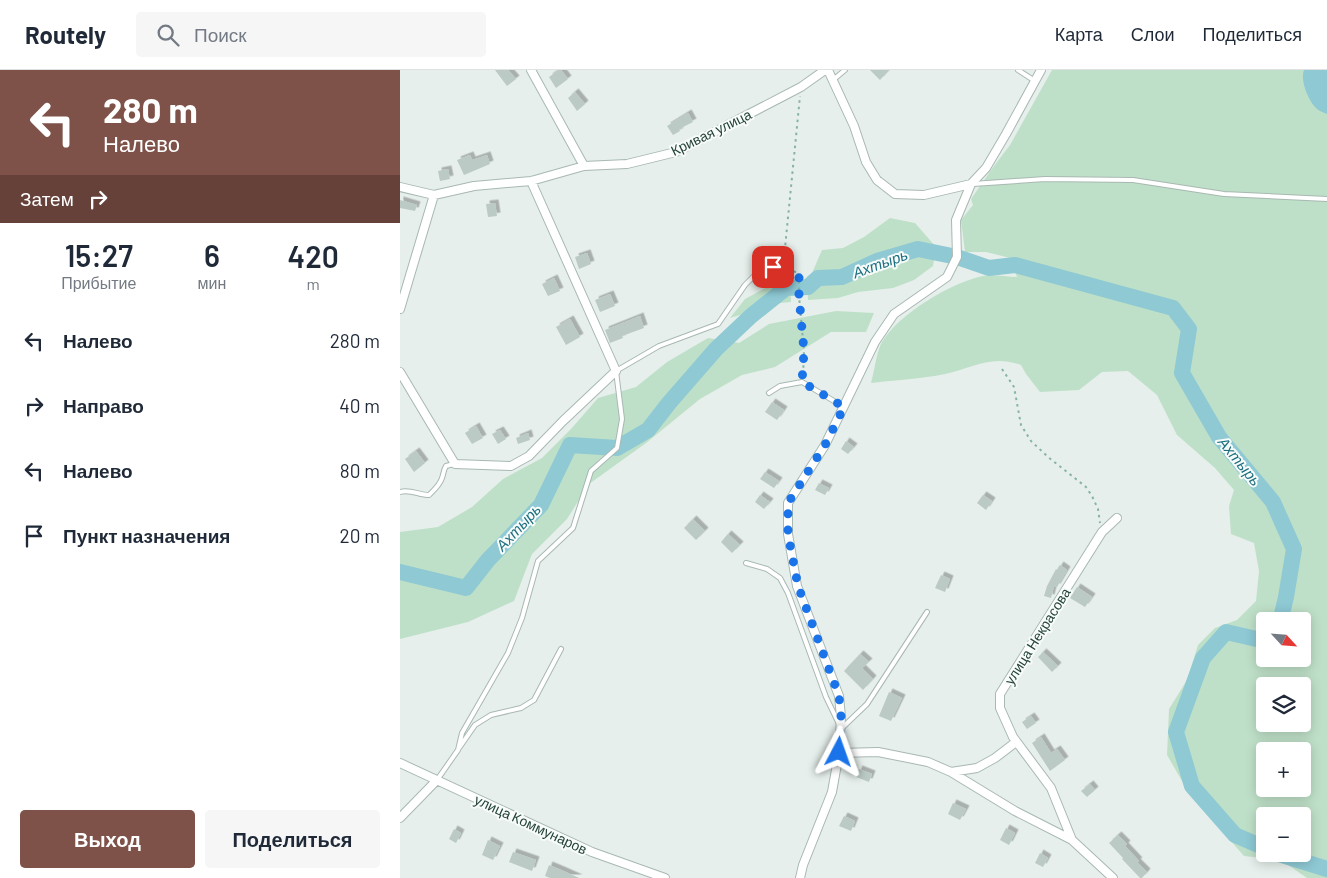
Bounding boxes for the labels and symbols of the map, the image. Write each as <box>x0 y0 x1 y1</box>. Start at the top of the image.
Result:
street label: Кривая улица <box>668 105 754 159</box>
water label: Ахтырь <box>849 245 910 282</box>
pin <box>752 246 794 288</box>
water label: Ахтырь <box>1214 432 1265 489</box>
water label: Ахтырь <box>491 500 544 555</box>
street label: улица Некрасова <box>1000 584 1074 688</box>
north arrow <box>1256 612 1311 668</box>
position arrow <box>812 725 864 777</box>
street label: улица Коммунаров <box>472 790 590 858</box>

